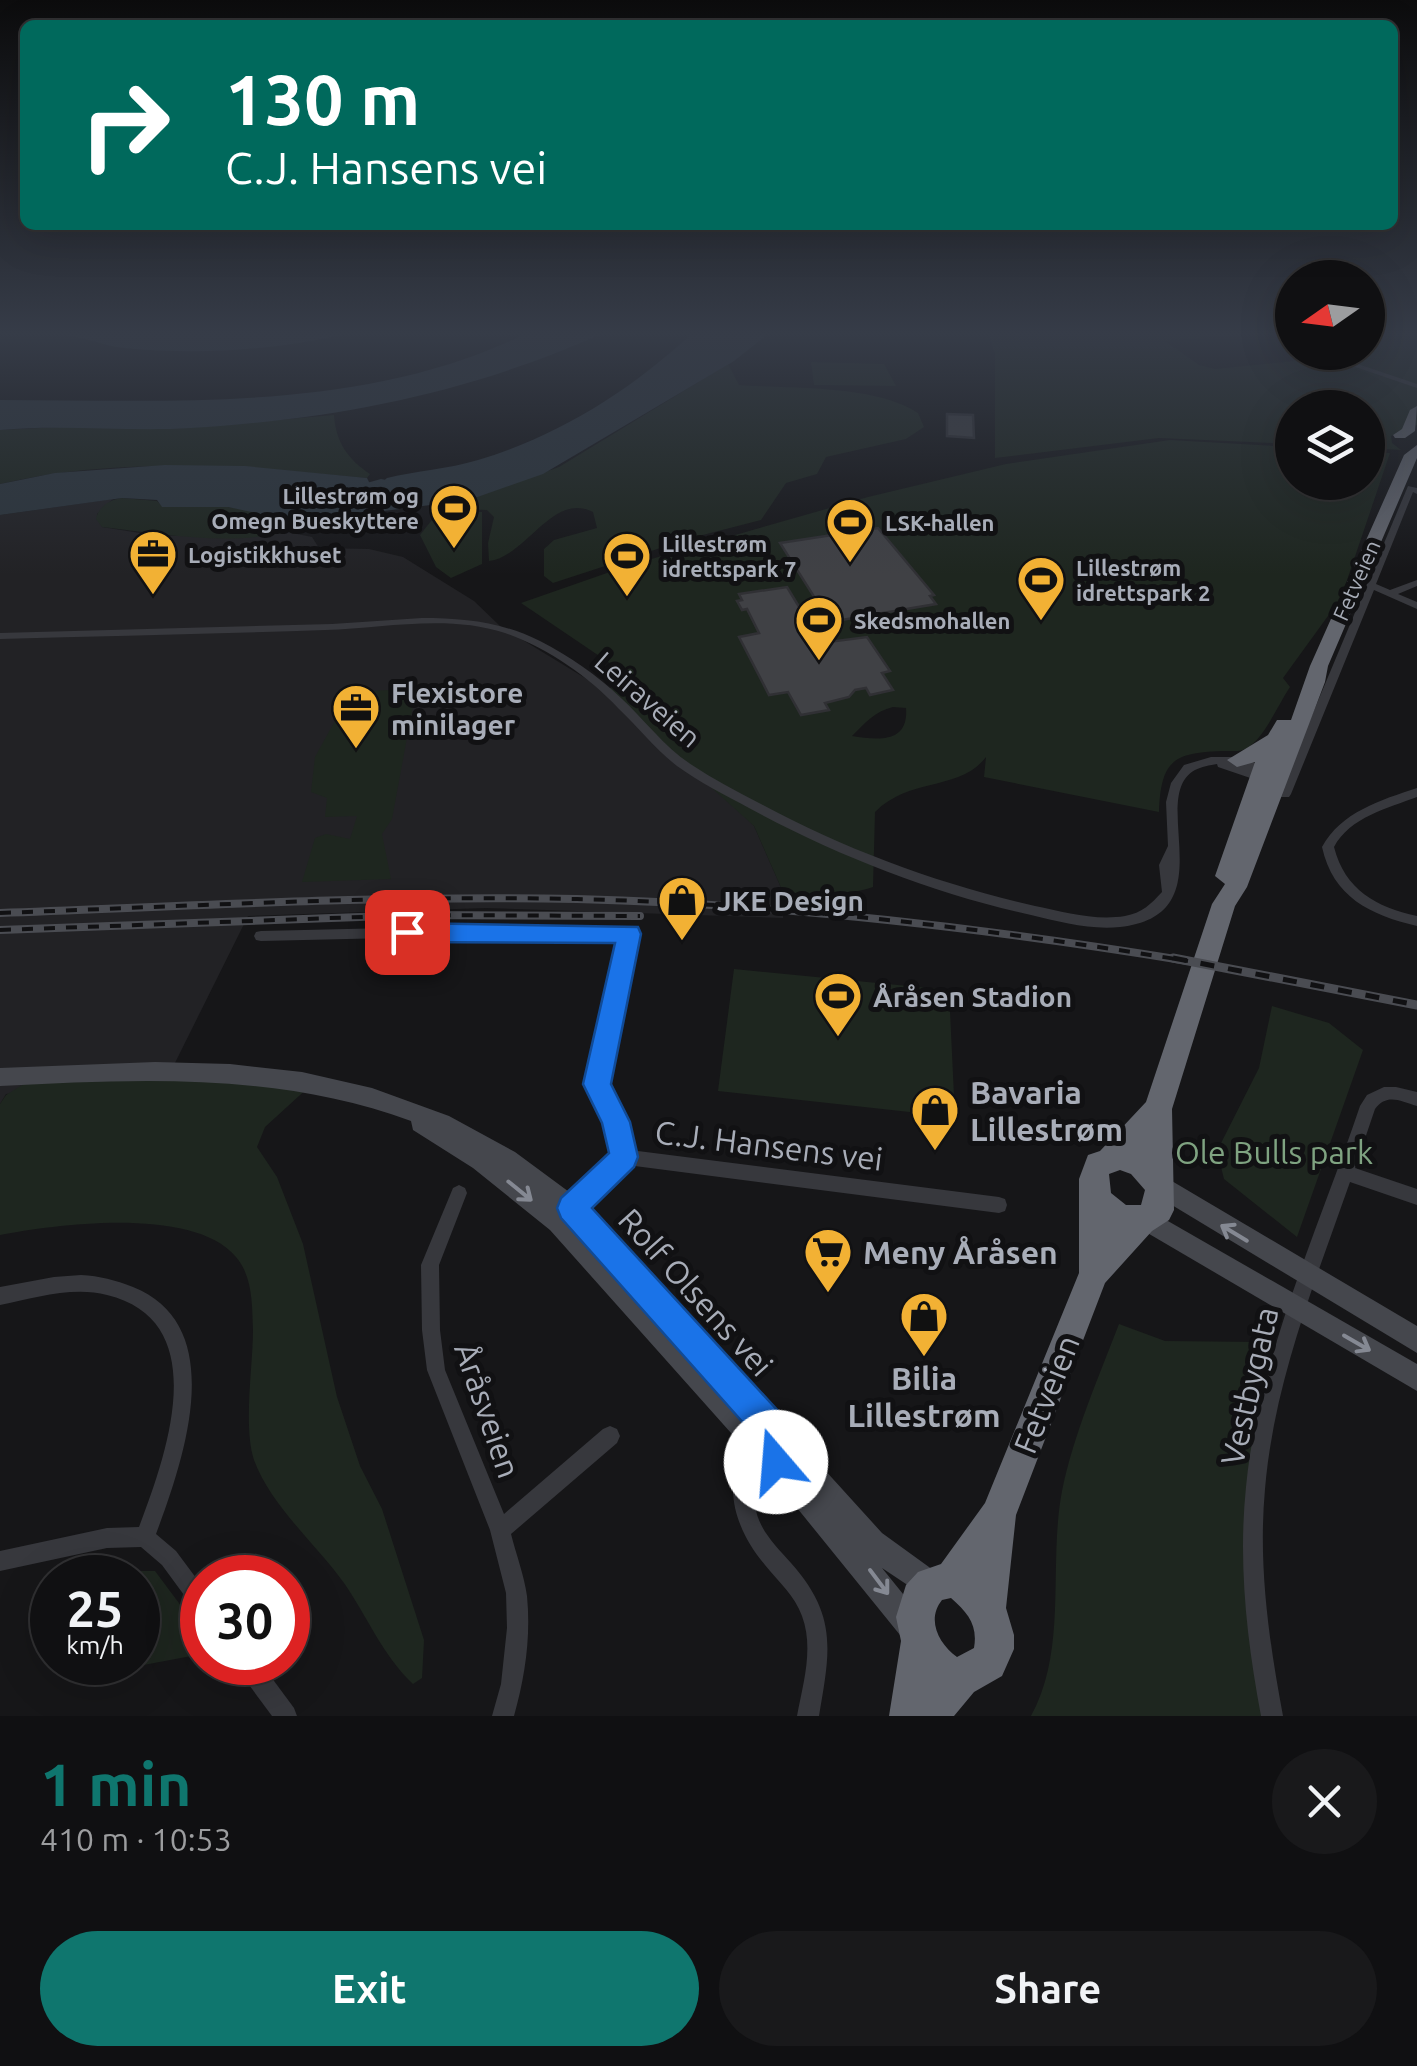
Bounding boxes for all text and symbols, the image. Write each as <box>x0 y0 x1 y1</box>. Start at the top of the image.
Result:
icon: right <box>60 60 190 190</box>
text: 130 m <box>225 60 420 138</box>
text: C.J. Hansens vei <box>225 142 547 193</box>
north arrow <box>1275 260 1385 370</box>
map controls <box>1275 260 1385 500</box>
button: layers <box>1275 390 1385 500</box>
sports icon: Lillestrøm og Omegn Bueskyttere <box>428 482 480 550</box>
place label: Lillestrøm og Omegn Bueskyttere <box>211 483 419 533</box>
sports icon: LSK-hallen <box>824 496 876 564</box>
place label: LSK-hallen <box>885 510 994 535</box>
office icon: Logistikkhuset <box>127 528 179 596</box>
sports icon: Lillestrøm idrettspark 7 <box>601 530 653 598</box>
place label: Lillestrøm idrettspark 7 <box>662 531 796 581</box>
street label: Fetveien <box>1327 536 1385 624</box>
place label: Logistikkhuset <box>188 542 341 567</box>
sports icon: Lillestrøm idrettspark 2 <box>1015 554 1067 622</box>
place label: Lillestrøm idrettspark 2 <box>1076 555 1210 605</box>
sports icon: Skedsmohallen <box>793 594 845 662</box>
place label: Skedsmohallen <box>854 608 1010 633</box>
street label: Leiraveien <box>589 645 707 753</box>
place label: Flexistore minilager <box>391 677 523 740</box>
office icon: Flexistore minilager <box>330 682 382 750</box>
shop icon: JKE Design <box>656 874 708 942</box>
place label: JKE Design <box>717 885 864 916</box>
pin <box>365 890 450 975</box>
icon: arrive <box>380 905 435 960</box>
sports icon: Åråsen Stadion <box>812 970 864 1038</box>
place label: Åråsen Stadion <box>873 981 1072 1012</box>
place label: Bavaria Lillestrøm <box>970 1074 1123 1147</box>
shop icon: Bavaria Lillestrøm <box>909 1084 961 1152</box>
street label: C.J. Hansens vei <box>653 1113 885 1177</box>
park label: Ole Bulls park <box>1175 1134 1373 1170</box>
one-way arrow <box>507 1180 533 1202</box>
street label: Rolf Olsens vei <box>612 1201 780 1383</box>
one-way arrow <box>1220 1223 1249 1243</box>
supermarket icon: Meny Åråsen <box>802 1226 854 1294</box>
place label: Meny Åråsen <box>863 1234 1058 1270</box>
shop icon: Bilia Lillestrøm <box>898 1290 950 1358</box>
street label: Vestbygata <box>1213 1303 1285 1469</box>
street label: Fetveien <box>1006 1330 1086 1458</box>
one-way arrow <box>1342 1333 1371 1353</box>
street label: Åråsveien <box>448 1338 528 1482</box>
place label: Bilia Lillestrøm <box>848 1360 1000 1433</box>
position arrow <box>724 1410 828 1514</box>
speed limit sign: 30 <box>180 1555 310 1685</box>
one-way arrow <box>868 1568 889 1595</box>
text: 25 <box>67 1580 123 1636</box>
text: km/h <box>66 1631 124 1659</box>
button: close <box>1272 1749 1377 1854</box>
text: 1 min <box>40 1750 192 1817</box>
text: 410 m · 10:53 <box>40 1821 232 1857</box>
button: Exit <box>40 1931 699 2046</box>
button: Share <box>719 1931 1377 2046</box>

